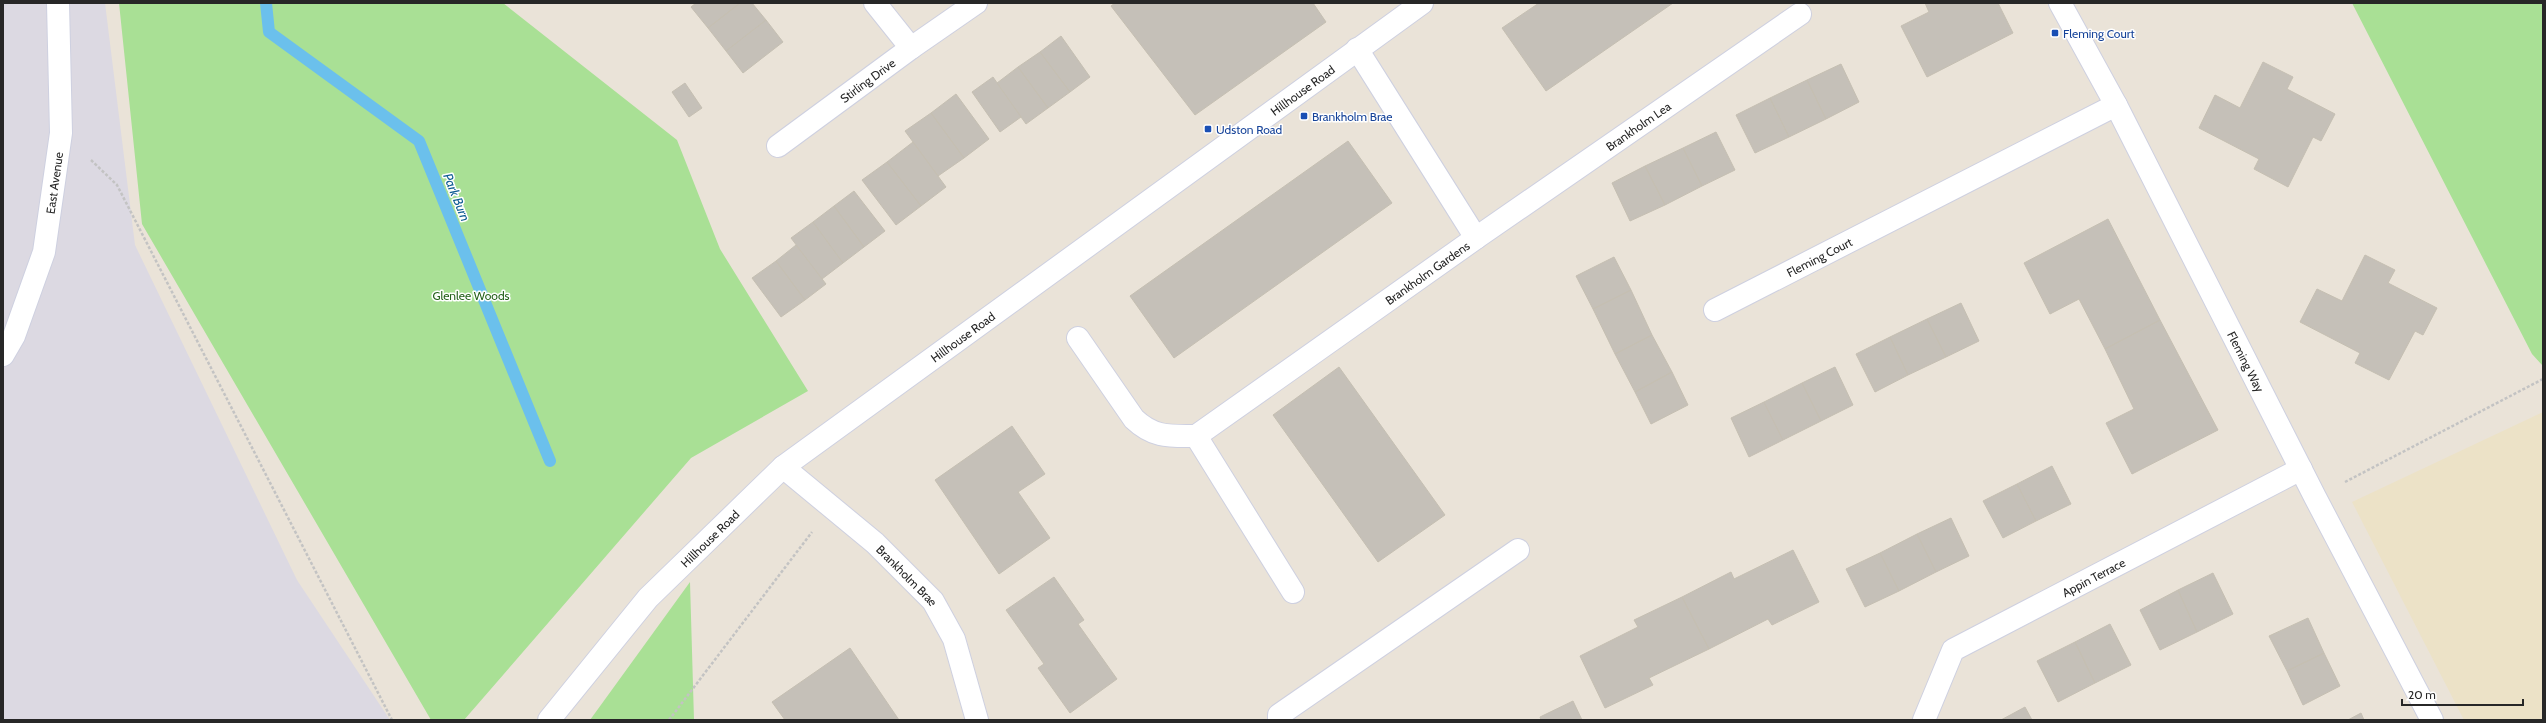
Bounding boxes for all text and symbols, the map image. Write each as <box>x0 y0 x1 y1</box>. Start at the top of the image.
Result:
place label: Fleming Court <box>2063 26 2135 41</box>
marker: Fleming Court <box>2050 28 2060 38</box>
street label: Stirling Drive <box>837 55 898 105</box>
street label: Hillhouse Road <box>1267 62 1337 118</box>
street label: Brankholm Lea <box>1603 98 1674 154</box>
place label: Brankholm Brae <box>1312 109 1393 124</box>
marker: Brankholm Brae <box>1299 111 1309 121</box>
place label: Udston Road <box>1216 122 1282 137</box>
marker: Udston Road <box>1203 124 1213 134</box>
street label: East Avenue <box>42 151 66 215</box>
water label: Park Burn <box>440 171 474 223</box>
street label: Fleming Court <box>1784 234 1855 280</box>
street label: Brankholm Gardens <box>1382 238 1472 308</box>
park label: Glenlee Woods <box>432 288 510 303</box>
street label: Hillhouse Road <box>927 308 998 365</box>
street label: Fleming Way <box>2225 329 2268 394</box>
street label: Hillhouse Road <box>677 506 742 570</box>
street label: Brankholm Brae <box>873 541 941 608</box>
street label: Appin Terrace <box>2059 554 2128 600</box>
scale bar <box>2402 681 2523 707</box>
text: 20 m <box>2408 687 2436 702</box>

